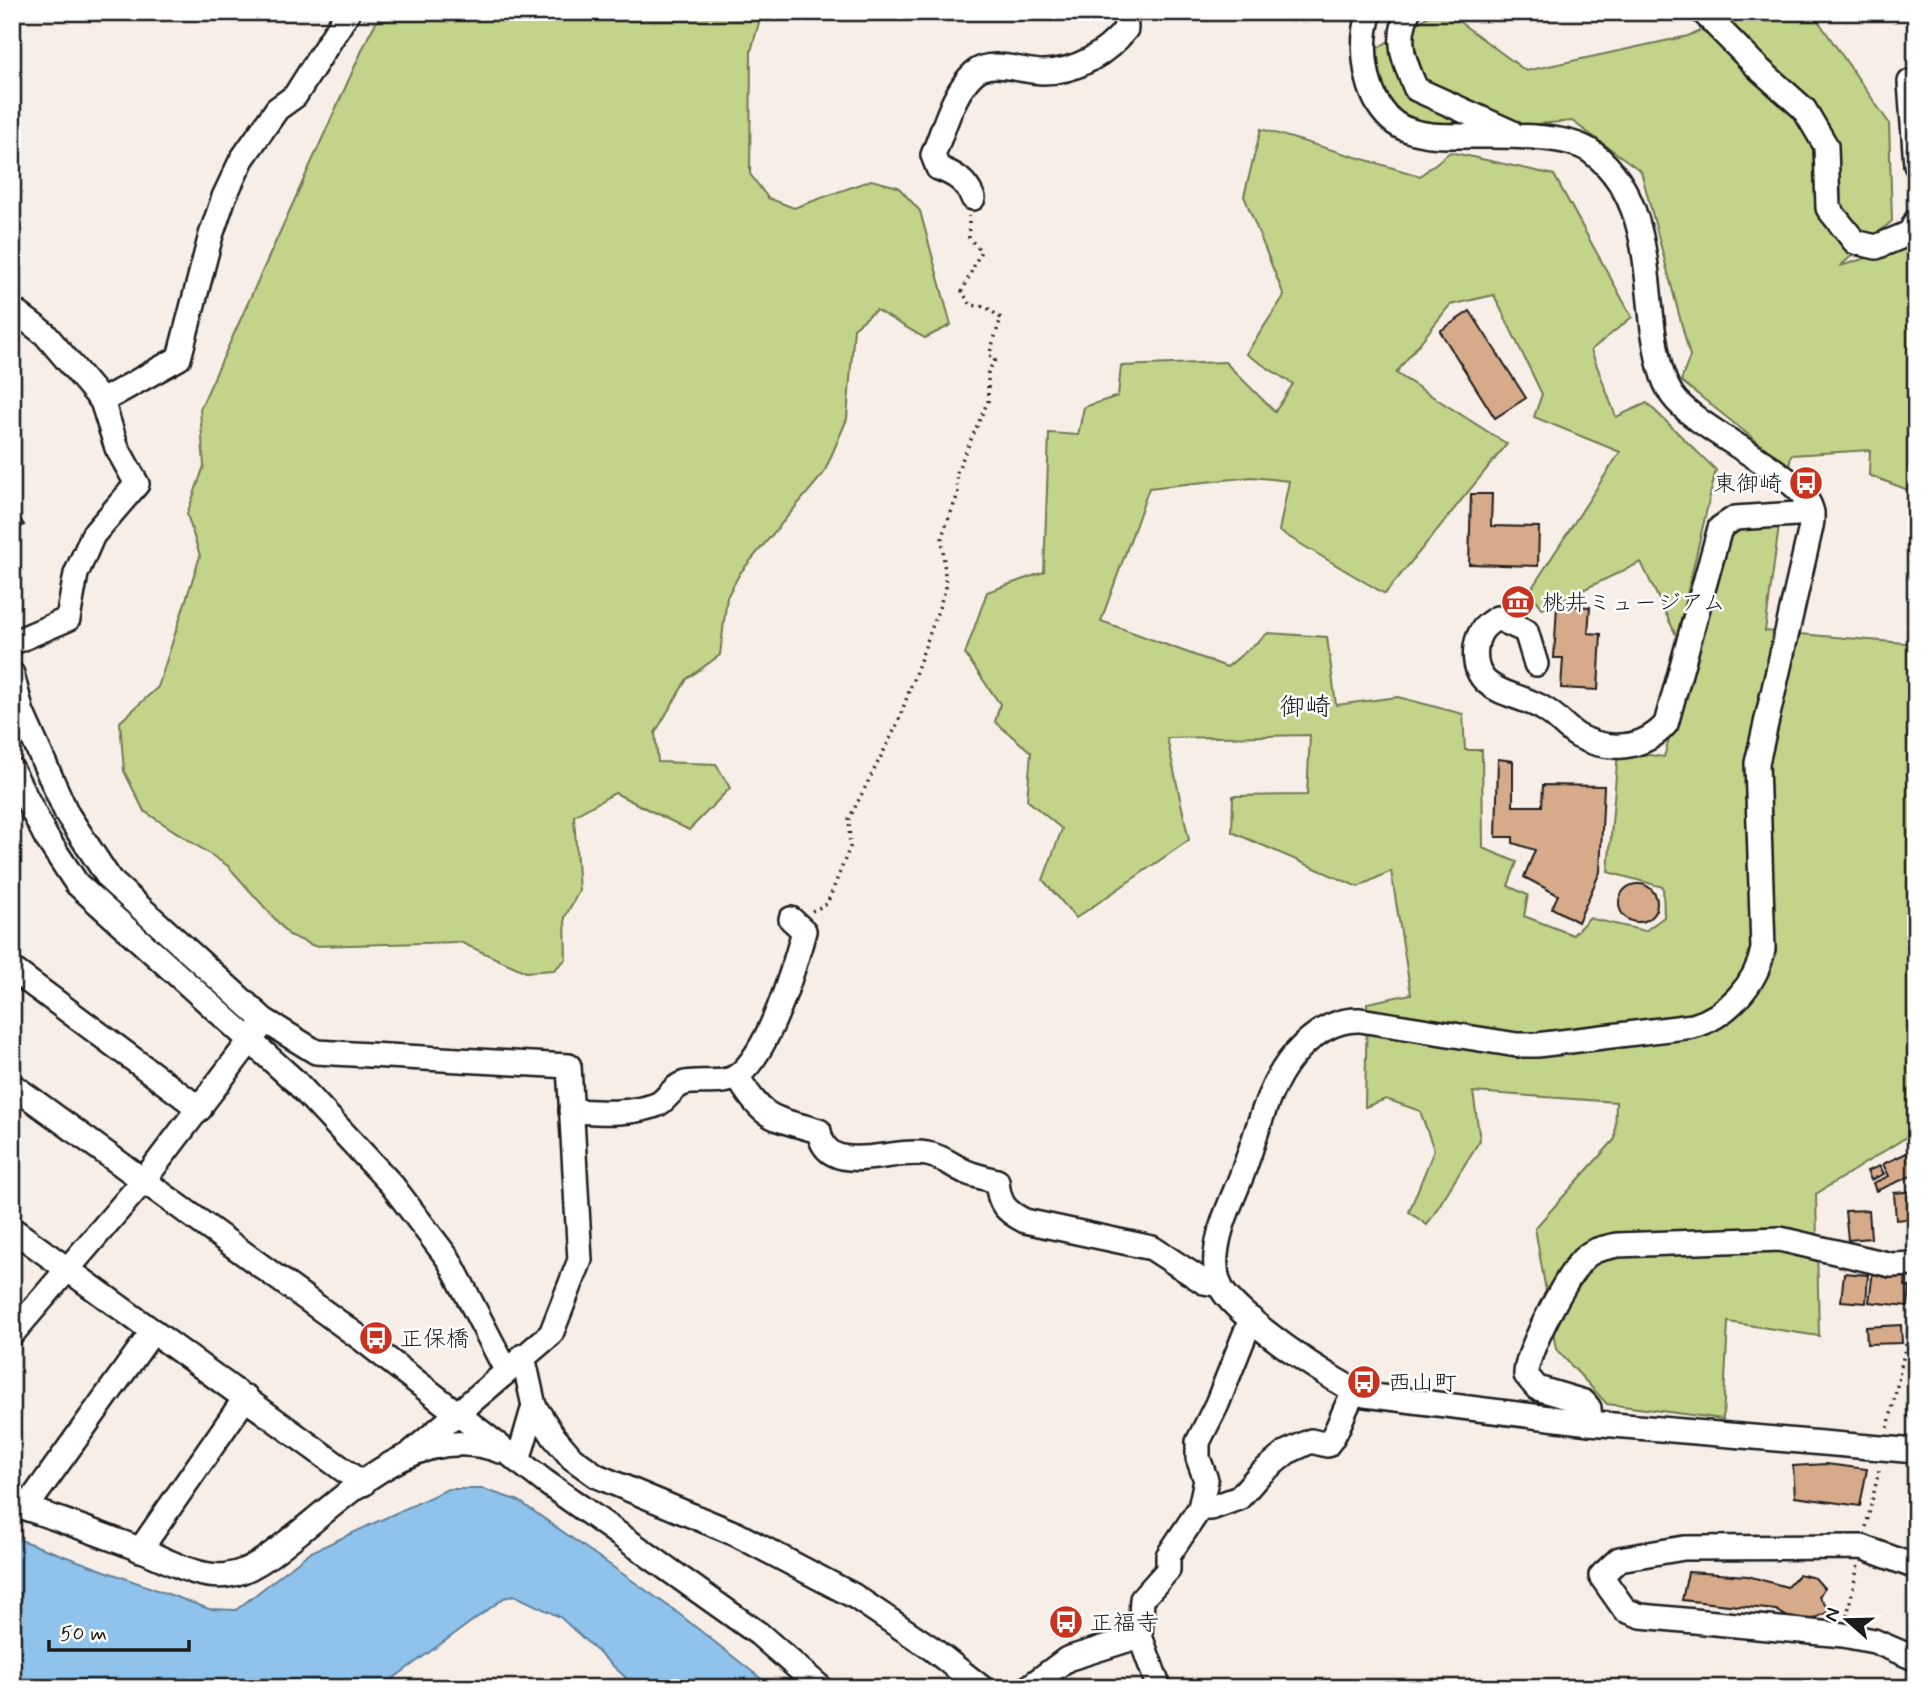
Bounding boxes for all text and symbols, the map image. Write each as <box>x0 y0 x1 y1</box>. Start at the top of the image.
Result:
bus stop icon: 東御崎 <box>1787 464 1825 502</box>
place label: 東御崎 <box>1713 470 1782 500</box>
museum icon: 桃井ミュージアム <box>1499 583 1537 621</box>
place label: 桃井ミュージアム <box>1542 589 1726 619</box>
district label: 御崎 <box>1279 691 1331 725</box>
bus stop icon: 正保橋 <box>357 1319 395 1357</box>
place label: 正保橋 <box>400 1325 469 1355</box>
bus stop icon: 西山町 <box>1345 1363 1383 1401</box>
place label: 西山町 <box>1388 1369 1457 1399</box>
north arrow <box>1812 1584 1882 1654</box>
bus stop icon: 正福寺 <box>1047 1603 1085 1641</box>
text: N <box>1819 1604 1846 1625</box>
scale bar <box>49 1609 189 1653</box>
place label: 正福寺 <box>1090 1609 1159 1639</box>
text: 50 m <box>60 1620 107 1648</box>

